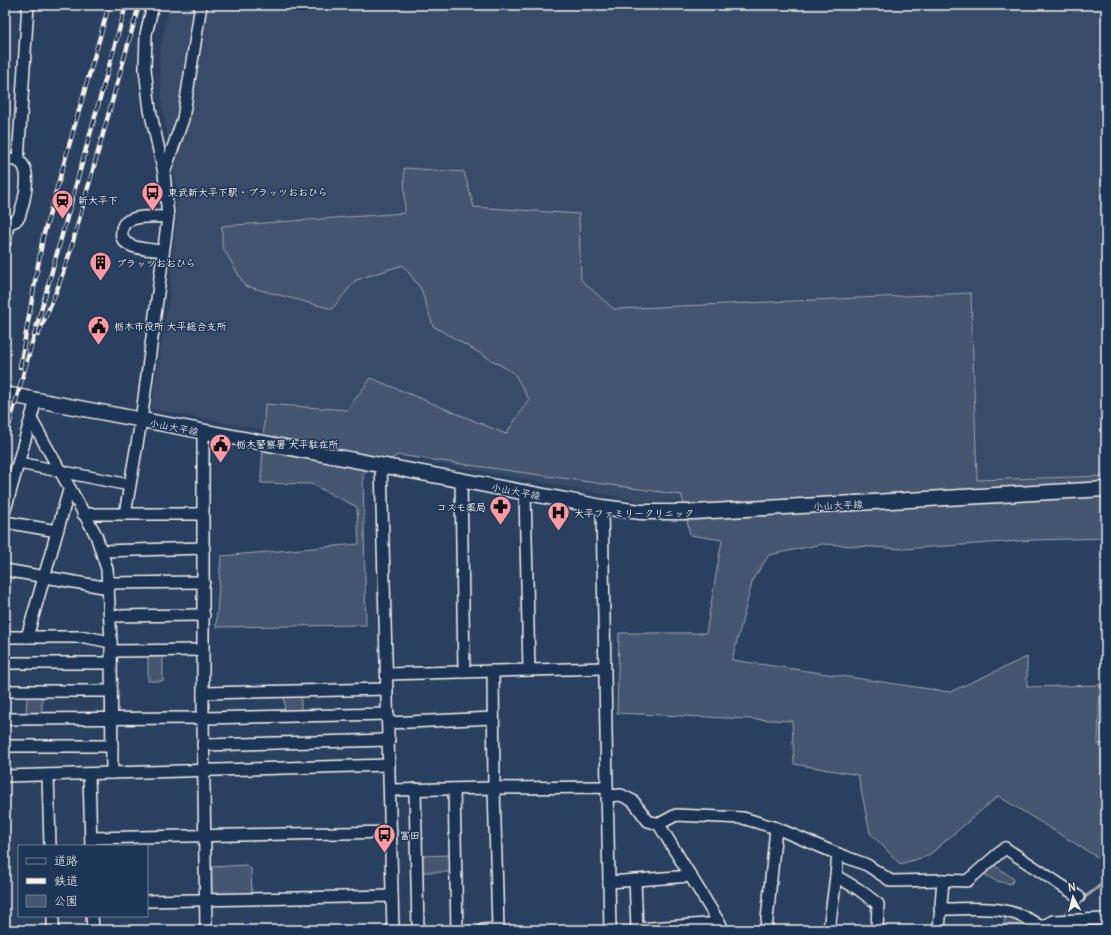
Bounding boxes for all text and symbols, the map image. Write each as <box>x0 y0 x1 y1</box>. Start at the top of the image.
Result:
bus stop icon: 東武新大平下駅・プラッツおおひら <box>139 179 165 212</box>
place label: 東武新大平下駅・プラッツおおひら <box>168 186 328 199</box>
station icon: 新大平下 <box>50 187 76 220</box>
place label: 新大平下 <box>78 194 118 207</box>
building icon: プラッツおおひら <box>87 250 113 283</box>
place label: プラッツおおひら <box>116 257 196 270</box>
public building icon: 栃木市役所 大平総合支所 <box>86 313 112 346</box>
place label: 栃木市役所 大平総合支所 <box>114 320 226 333</box>
street label: 小山大平線 <box>148 416 200 439</box>
public building icon: 栃木警察署 大平駐在所 <box>208 431 234 464</box>
place label: 栃木警察署 大平駐在所 <box>236 438 338 451</box>
street label: 小山大平線 <box>490 480 542 503</box>
pharmacy icon: コスモ薬局 <box>488 494 514 527</box>
street label: 小山大平線 <box>813 498 863 513</box>
hospital icon: 大平ファミリークリニック <box>546 500 572 533</box>
place label: コスモ薬局 <box>436 501 486 514</box>
place label: 大平ファミリークリニック <box>574 507 694 520</box>
bus stop icon: 富田 <box>371 822 397 855</box>
place label: 富田 <box>400 829 420 842</box>
legend <box>18 845 148 917</box>
text: 道路 <box>54 853 78 868</box>
text: 鉄道 <box>54 873 78 888</box>
north arrow <box>1053 877 1093 917</box>
text: N <box>1067 880 1076 894</box>
text: 公園 <box>54 893 78 908</box>

